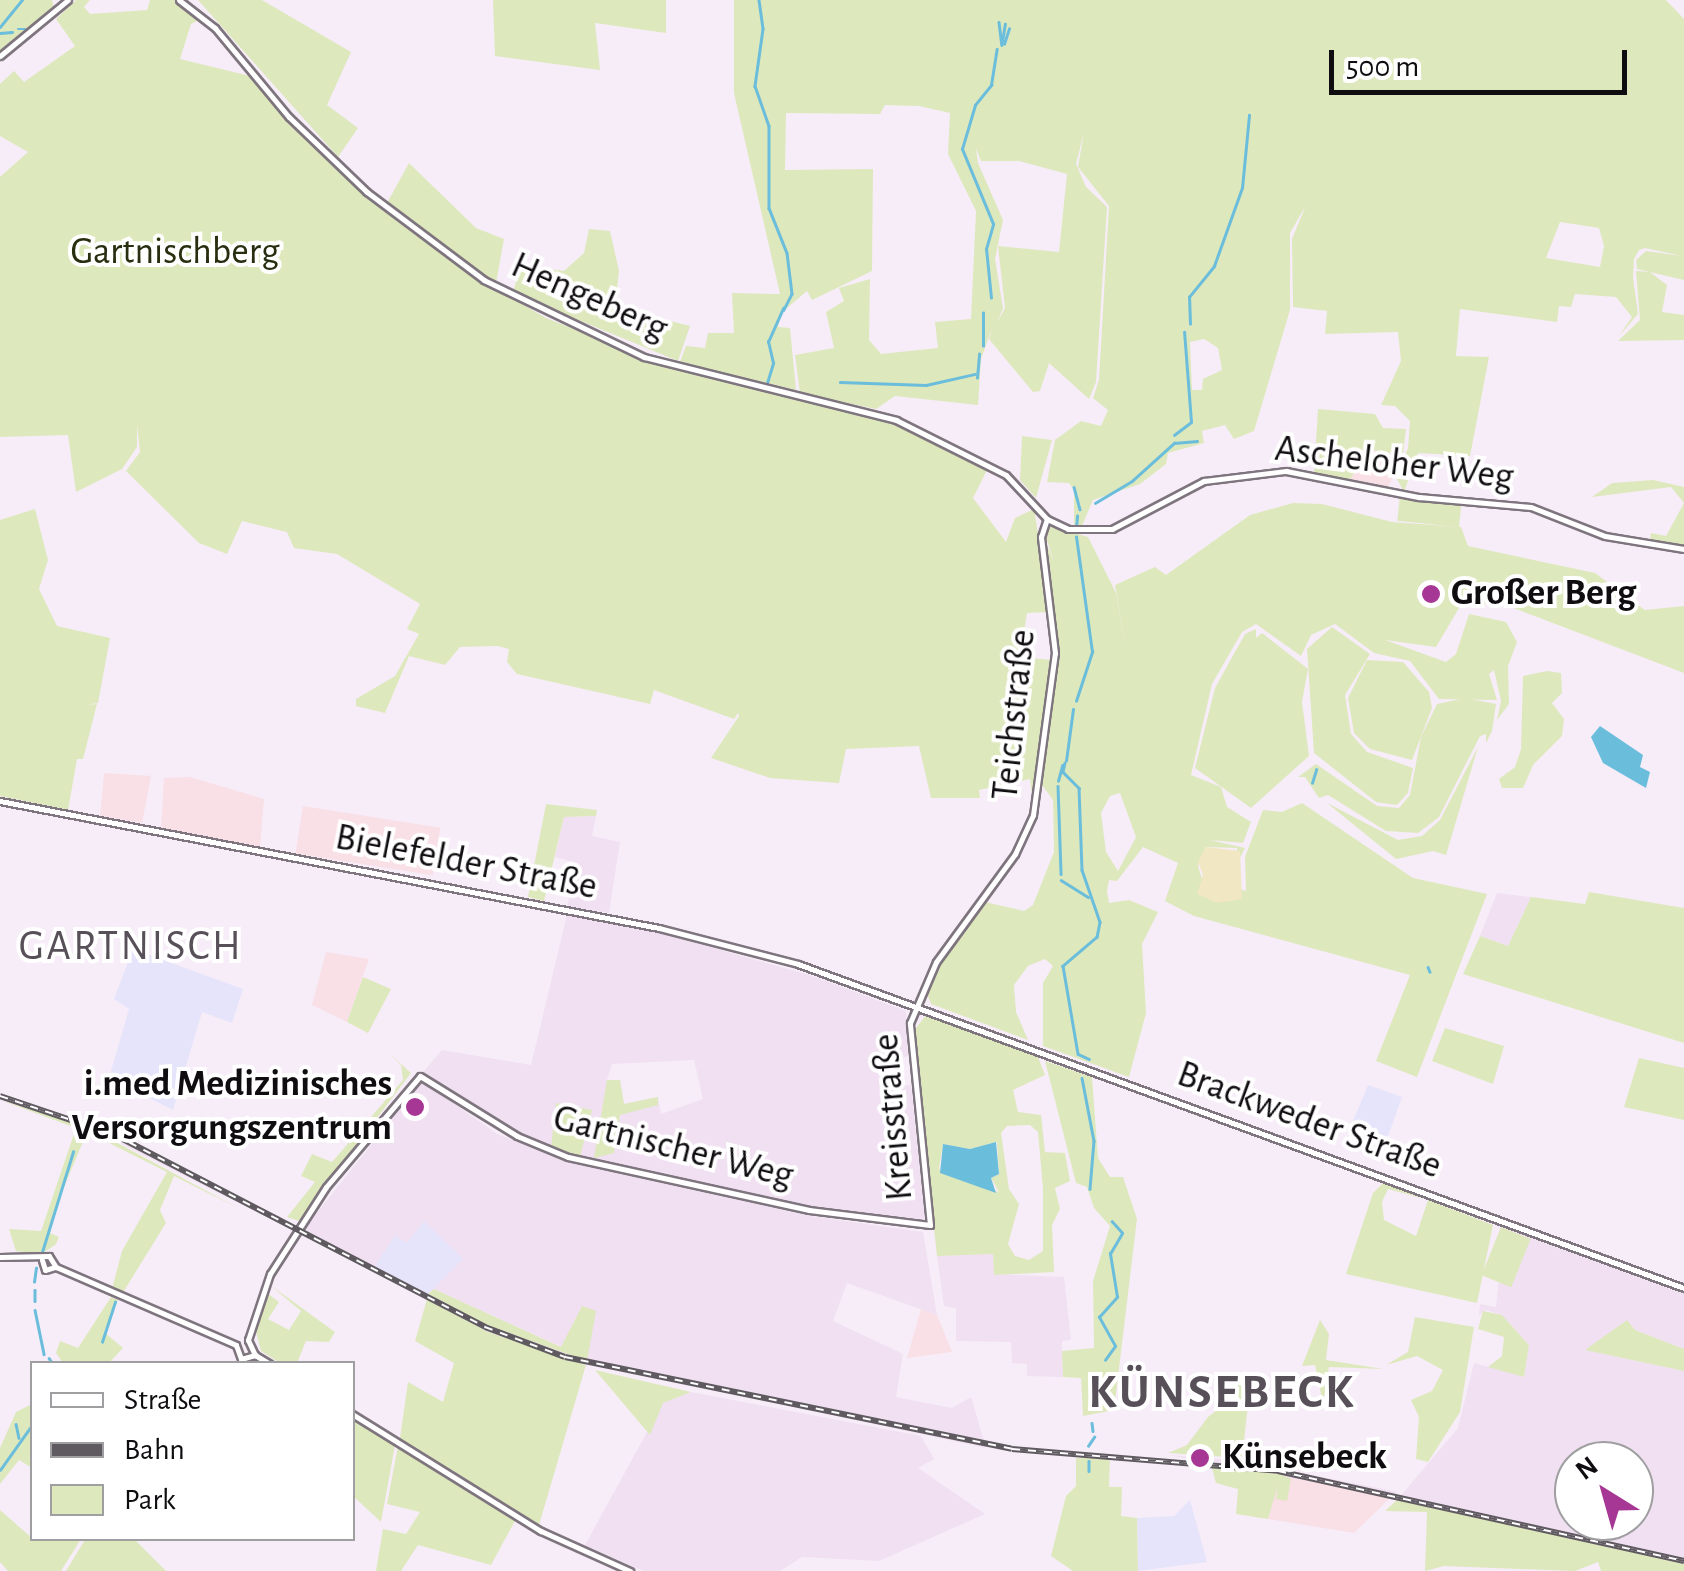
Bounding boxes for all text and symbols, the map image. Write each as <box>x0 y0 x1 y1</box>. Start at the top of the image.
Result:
scale bar <box>1334 30 1632 92</box>
text: 500 m <box>1346 52 1419 82</box>
park label: Gartnischberg <box>70 230 280 276</box>
street label: Hengeberg <box>504 243 674 353</box>
street label: Ascheloher Weg <box>1272 427 1516 501</box>
place label: Großer Berg <box>1451 571 1636 617</box>
marker: Großer Berg <box>1420 583 1442 605</box>
street label: Teichstraße <box>983 627 1047 803</box>
street label: Bielefelder Straße <box>331 815 601 911</box>
district label: GARTNISCH <box>19 921 243 971</box>
street label: Kreisstraße <box>864 1032 924 1202</box>
street label: Brackweder Straße <box>1171 1052 1447 1190</box>
place label: i.med Medizinisches Versorgungszentrum <box>71 1062 392 1152</box>
marker: i.med Medizinisches Versorgungszentrum <box>402 1094 428 1120</box>
street label: Gartnischer Weg <box>549 1096 797 1200</box>
legend <box>30 1361 355 1541</box>
district label: KÜNSEBECK <box>1088 1365 1356 1423</box>
text: Straße <box>124 1385 201 1415</box>
text: Bahn <box>124 1435 185 1465</box>
place label: Künsebeck <box>1222 1435 1387 1481</box>
north arrow <box>1554 1441 1654 1541</box>
marker: Künsebeck <box>1187 1445 1213 1471</box>
text: N <box>1571 1452 1603 1486</box>
text: Park <box>124 1485 176 1515</box>

